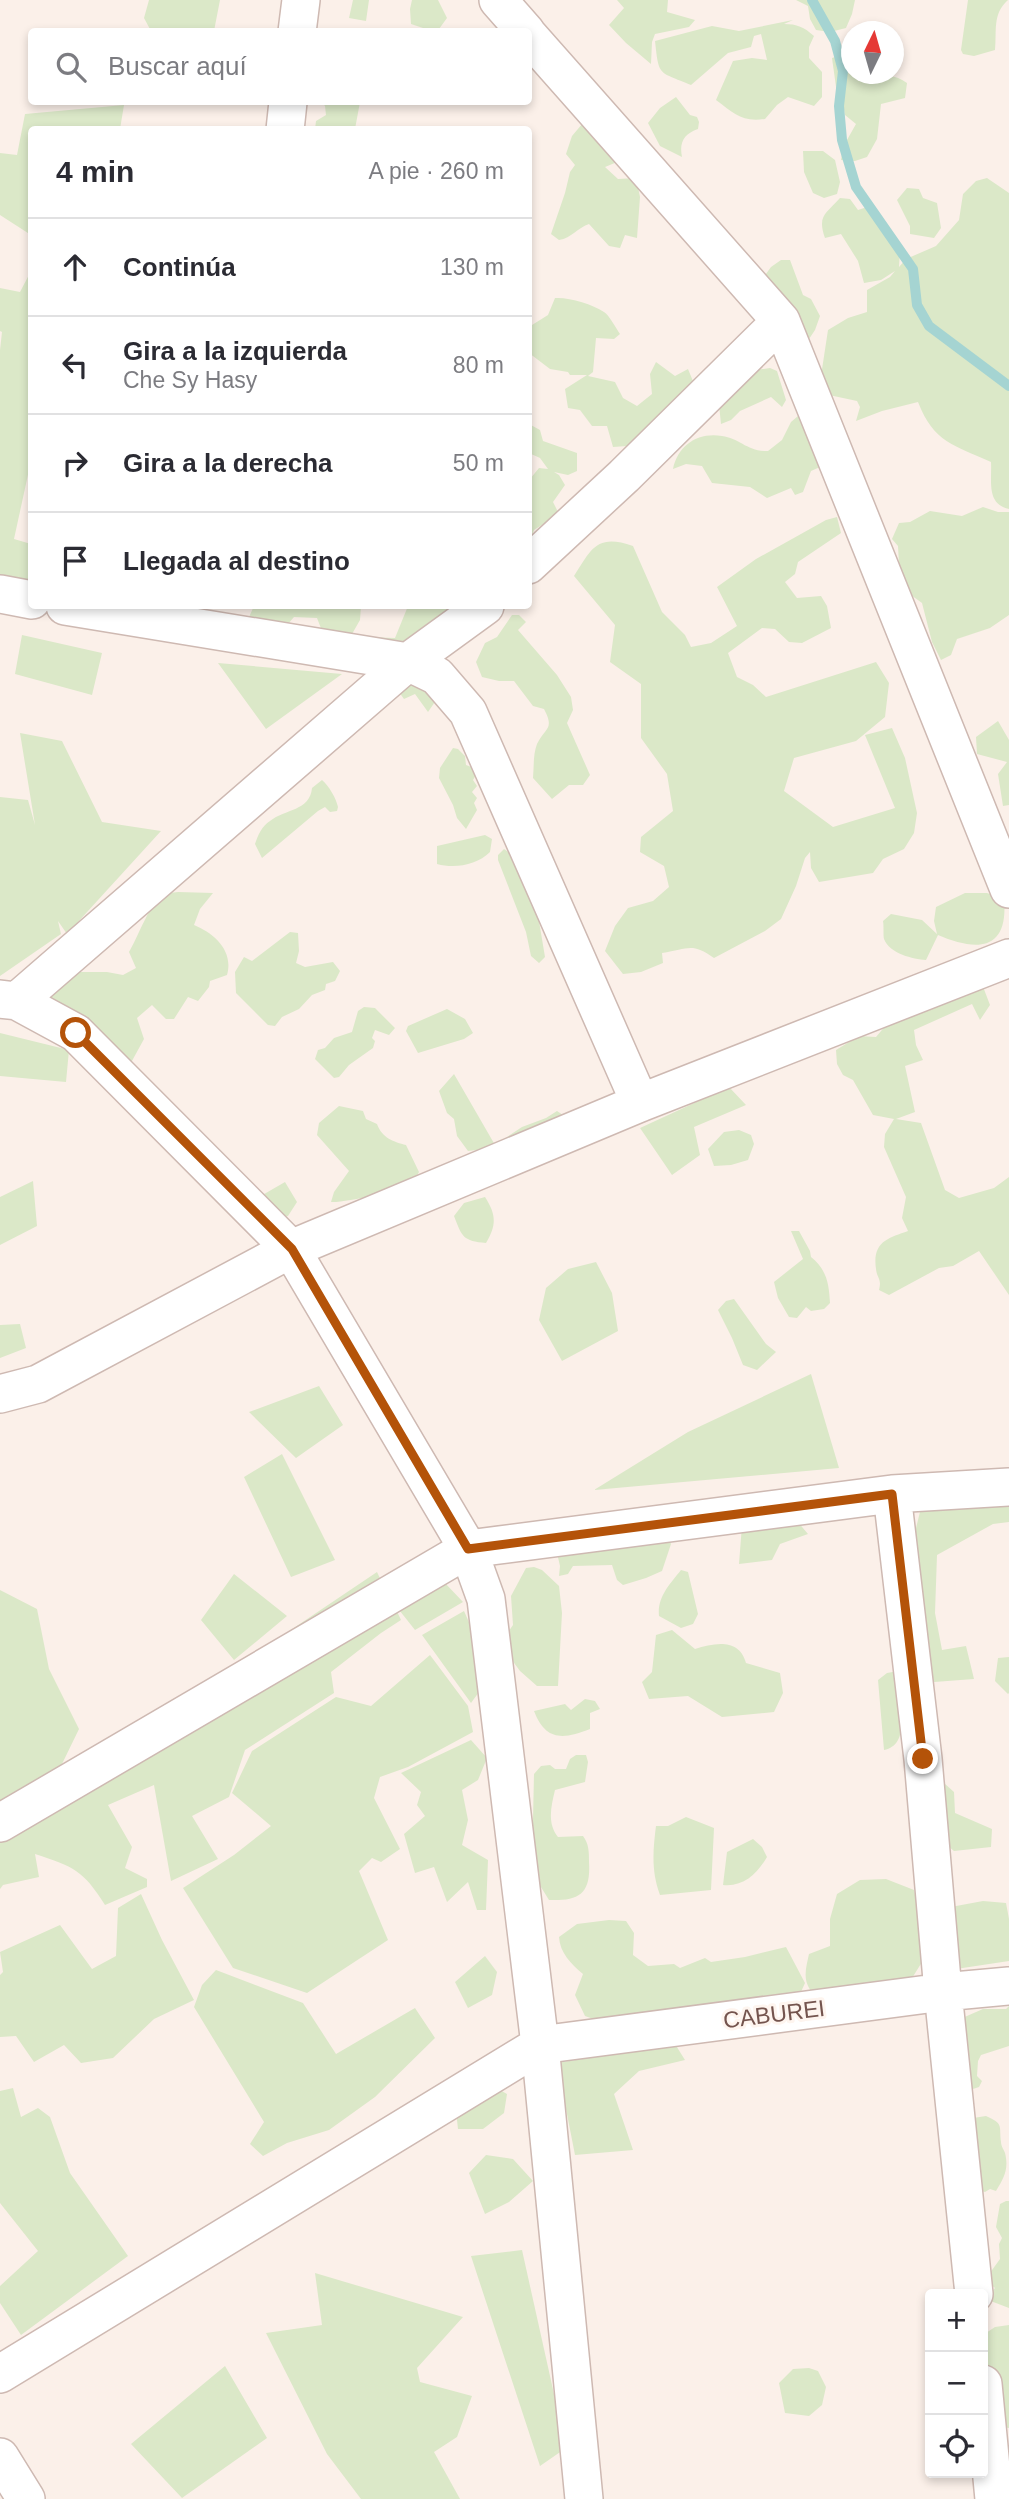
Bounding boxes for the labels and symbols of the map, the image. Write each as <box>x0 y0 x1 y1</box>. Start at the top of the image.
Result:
north arrow <box>841 21 904 84</box>
route start <box>60 1017 91 1048</box>
route end <box>907 1743 938 1774</box>
street label: CABUREI <box>722 1995 826 2033</box>

